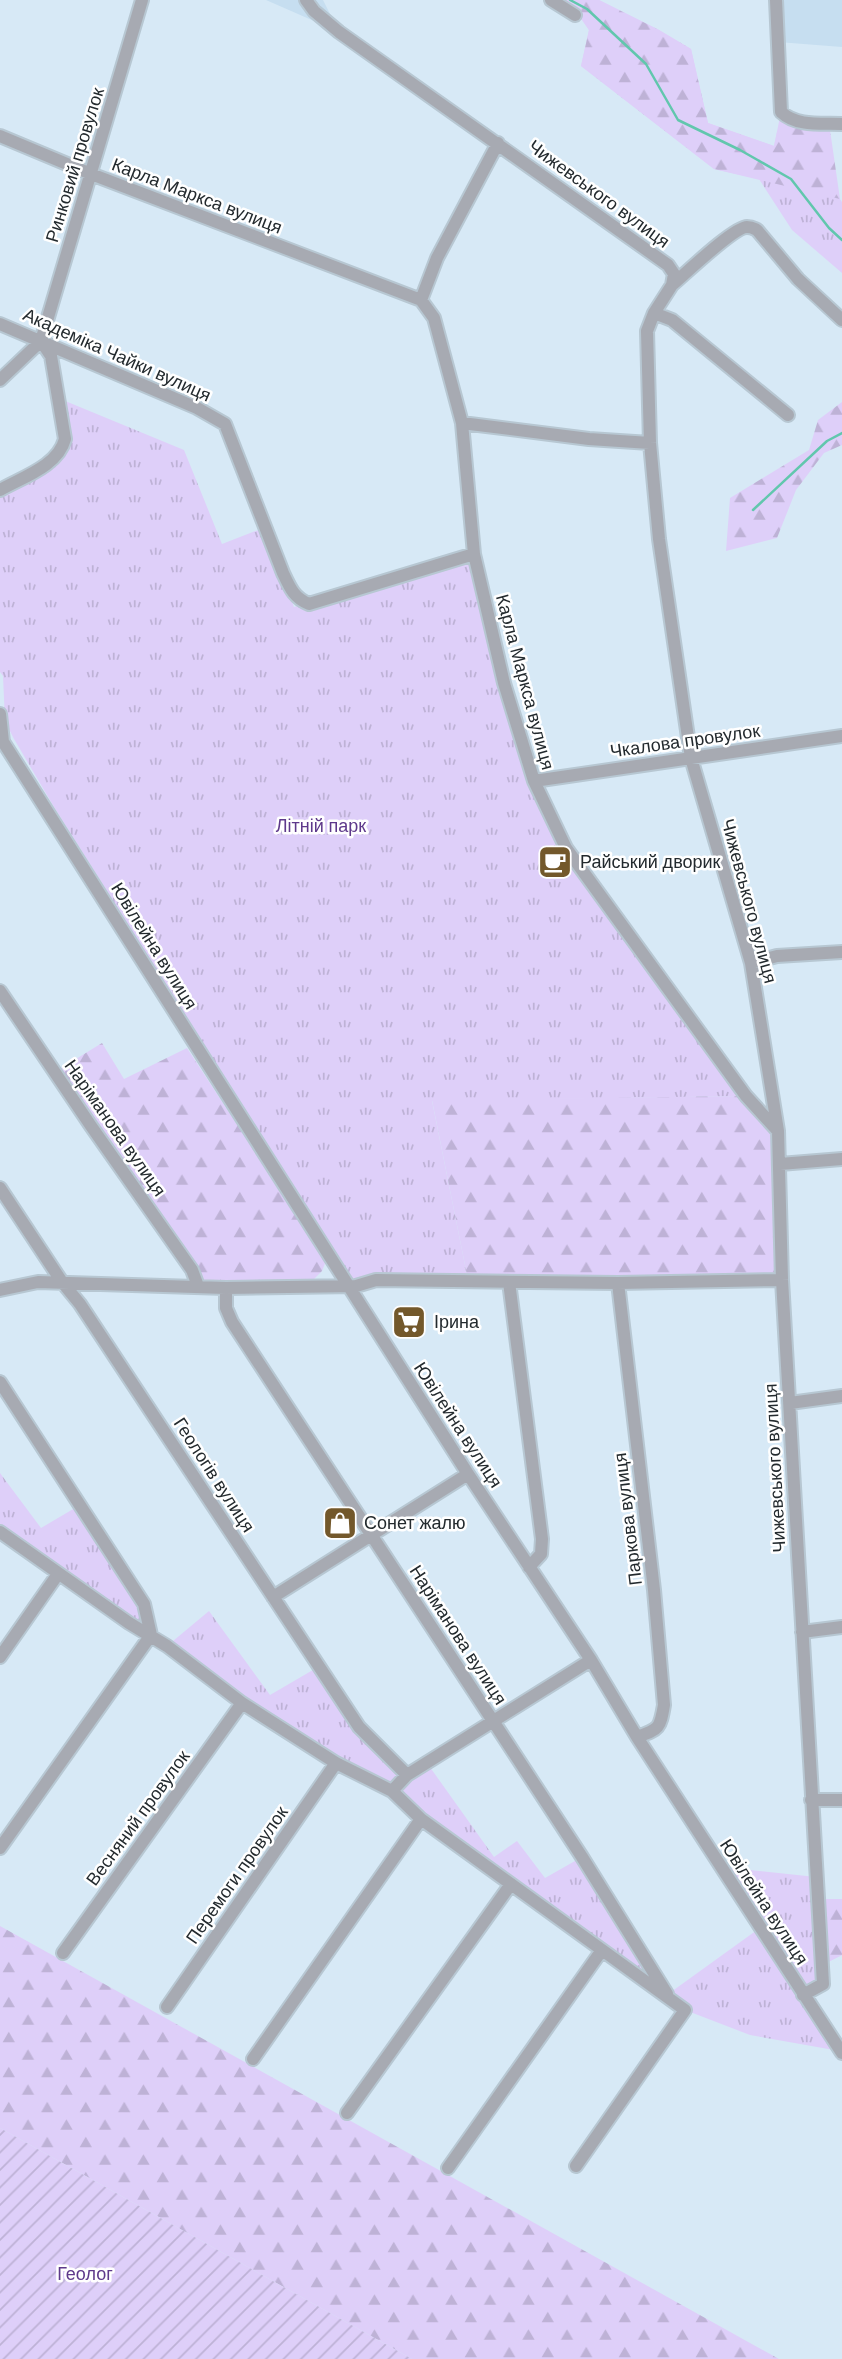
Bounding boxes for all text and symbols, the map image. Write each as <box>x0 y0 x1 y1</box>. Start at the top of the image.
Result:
street label: Ринковий провулок <box>40 85 110 245</box>
street label: Чижевського вулиця <box>523 135 675 253</box>
street label: Карла Маркса вулиця <box>108 152 286 240</box>
street label: Академіка Чайки вулиця <box>19 303 215 407</box>
street label: Карла Маркса вулиця <box>490 592 560 772</box>
street label: Чкалова провулок <box>608 719 762 763</box>
park label: Літній парк <box>276 814 366 838</box>
street label: Чижевського вулиця <box>716 816 782 986</box>
cafe icon: Райський дворик <box>536 843 574 881</box>
place label: Райський дворик <box>580 850 721 874</box>
street label: Ювілейна вулиця <box>105 878 203 1014</box>
street label: Наріманова вулиця <box>59 1055 171 1201</box>
supermarket icon: Ірина <box>390 1303 428 1341</box>
place label: Ірина <box>434 1310 480 1334</box>
street label: Ювілейна вулиця <box>408 1357 508 1493</box>
street label: Чижевського вулиця <box>759 1383 791 1553</box>
street label: Геологів вулиця <box>168 1413 260 1537</box>
street label: Паркова вулиця <box>608 1451 648 1587</box>
shop icon: Сонет жалю <box>321 1504 359 1542</box>
place label: Сонет жалю <box>364 1511 465 1535</box>
street label: Наріманова вулиця <box>404 1561 512 1709</box>
street label: Весняний провулок <box>81 1745 195 1890</box>
street label: Перемоги провулок <box>180 1801 294 1949</box>
street label: Ювілейна вулиця <box>714 1834 814 1970</box>
park label: Геолог <box>57 2262 113 2286</box>

